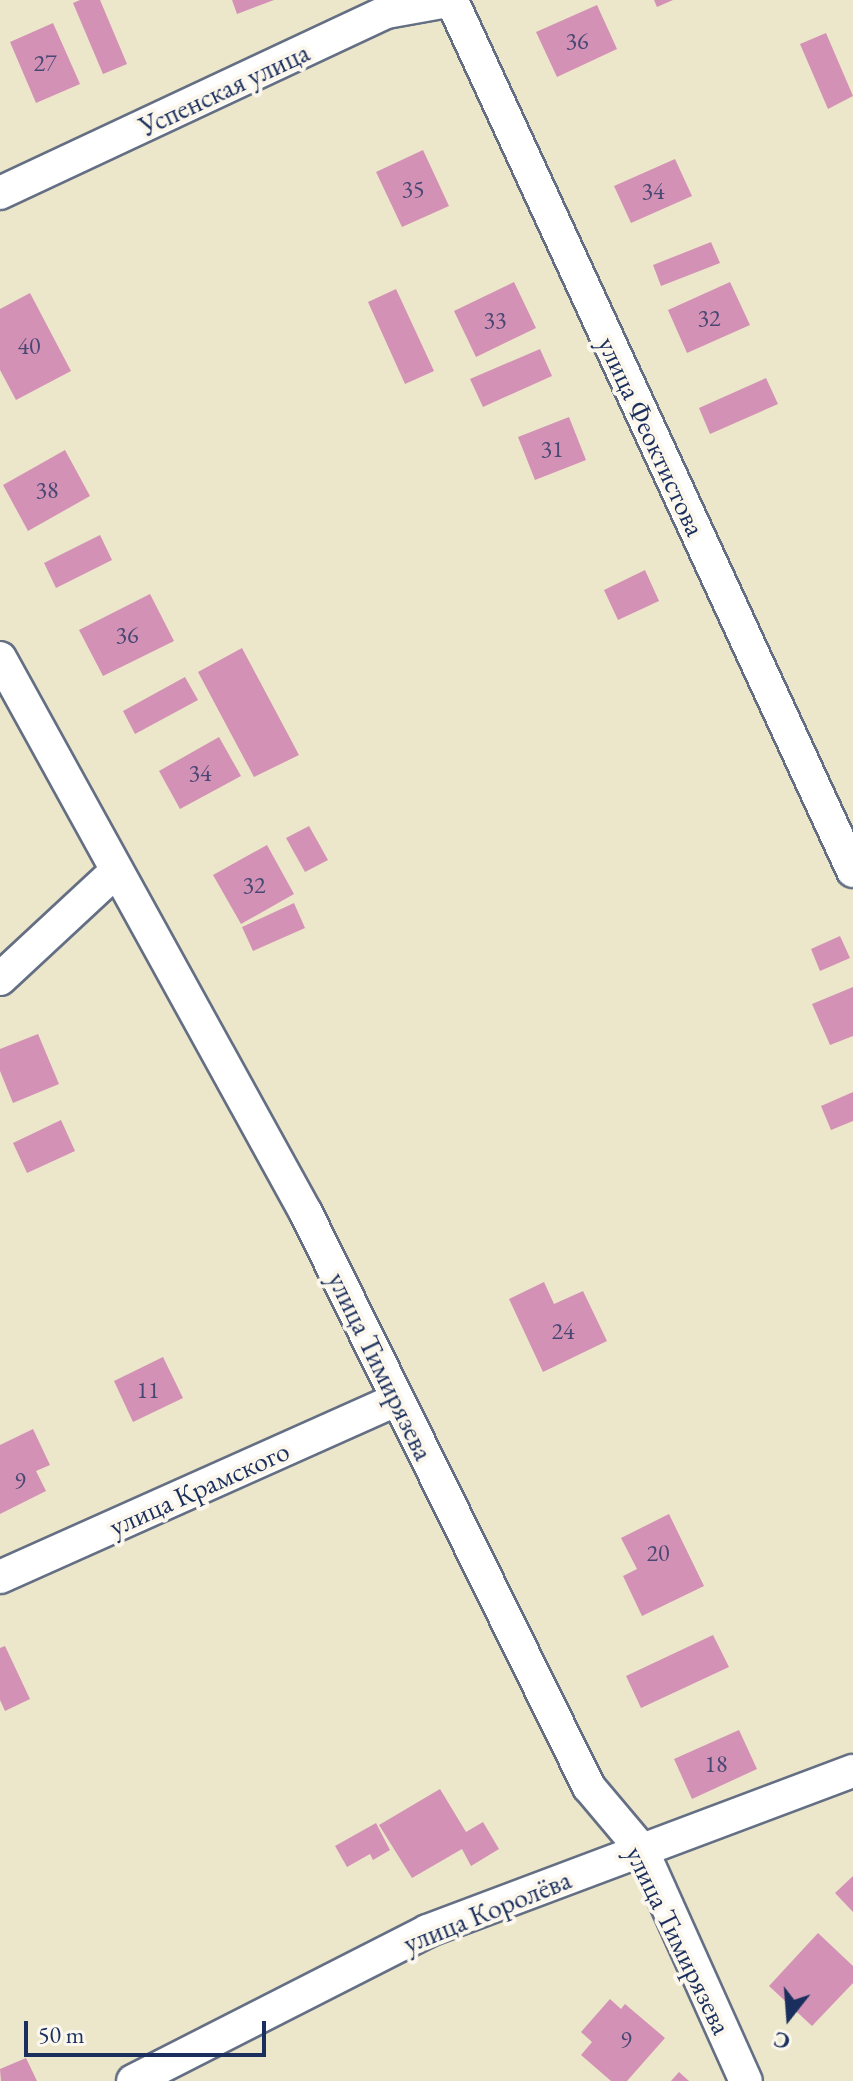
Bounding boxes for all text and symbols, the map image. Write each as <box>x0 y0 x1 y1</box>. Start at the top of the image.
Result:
house number: 36 <box>565 27 589 55</box>
street label: Успенская улица <box>133 35 315 143</box>
house number: 27 <box>33 49 57 77</box>
house number: 35 <box>401 175 425 203</box>
house number: 34 <box>641 177 665 205</box>
house number: 32 <box>697 304 721 332</box>
house number: 33 <box>483 306 507 334</box>
street label: улица Феоктистова <box>591 331 713 541</box>
house number: 40 <box>17 332 41 360</box>
house number: 31 <box>540 435 564 463</box>
house number: 38 <box>35 476 59 504</box>
house number: 36 <box>115 621 139 649</box>
house number: 34 <box>188 759 212 787</box>
house number: 32 <box>242 871 266 899</box>
street label: улица Тимирязева <box>321 1266 441 1466</box>
house number: 24 <box>551 1317 575 1345</box>
house number: 11 <box>136 1376 160 1404</box>
street label: улица Крамского <box>104 1433 294 1543</box>
house number: 9 <box>14 1467 26 1495</box>
house number: 20 <box>646 1539 670 1567</box>
house number: 18 <box>704 1750 728 1778</box>
street label: улица Тимирязева <box>619 1840 739 2040</box>
street label: улица Королёва <box>398 1862 576 1960</box>
north arrow <box>749 1977 829 2057</box>
scale bar <box>28 2005 270 2055</box>
text: 50 m <box>38 2019 85 2050</box>
text: С <box>770 2024 794 2057</box>
house number: 9 <box>620 2026 632 2054</box>

